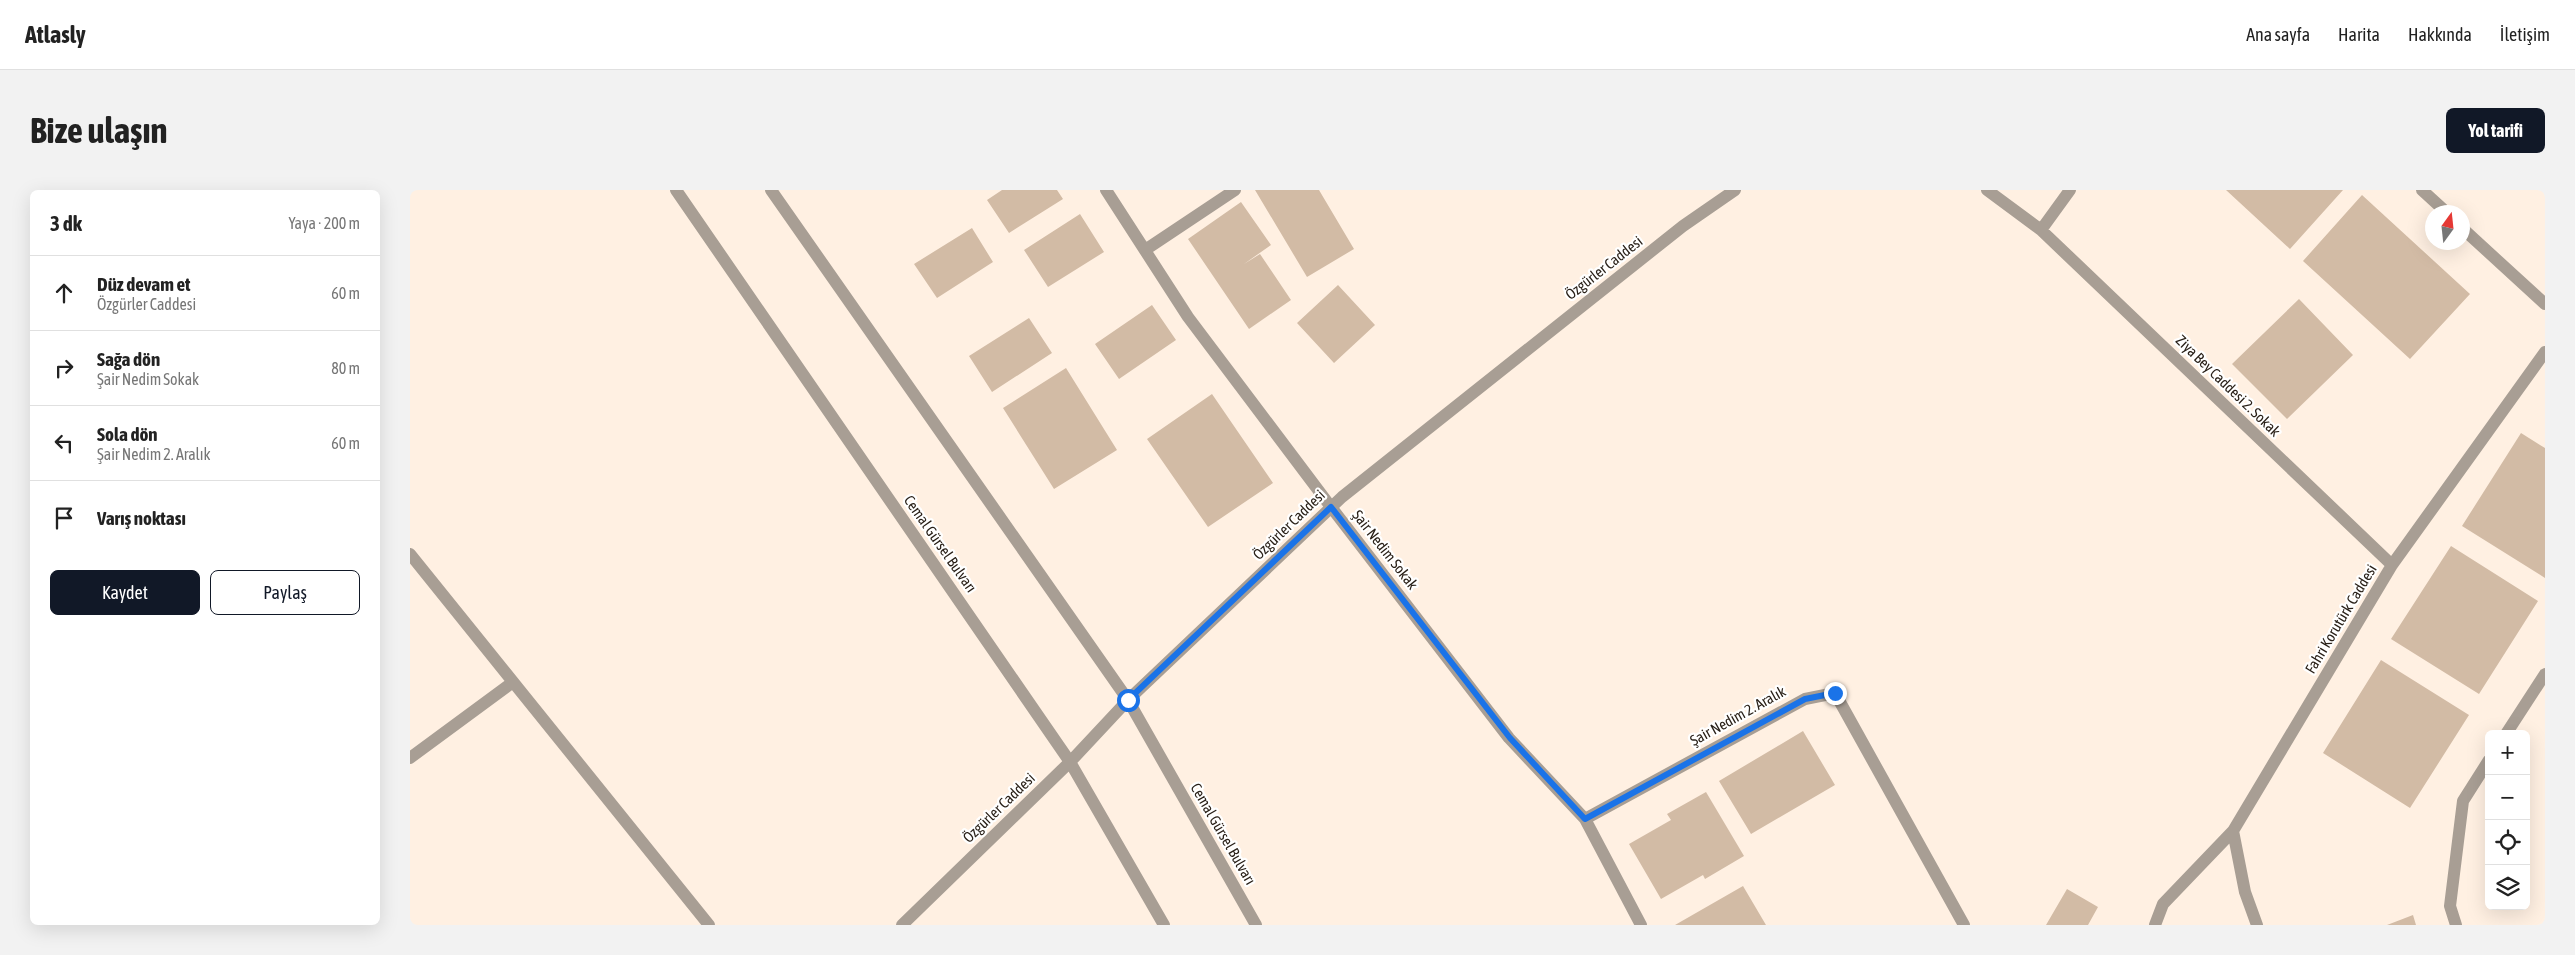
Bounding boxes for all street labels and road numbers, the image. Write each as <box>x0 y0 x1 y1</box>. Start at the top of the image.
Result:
street label: Özgürler Caddesi <box>1562 232 1646 303</box>
street label: Ziya Bey Caddesi 2. Sokak <box>2173 332 2284 440</box>
street label: Özgürler Caddesi <box>1249 486 1328 563</box>
street label: Cemal Gürsel Bulvarı <box>901 492 980 595</box>
street label: Şair Nedim Sokak <box>1349 507 1422 593</box>
street label: Fahri Korutürk Caddesi <box>2301 561 2380 676</box>
street label: Şair Nedim 2. Aralık <box>1687 682 1789 749</box>
street label: Özgürler Caddesi <box>959 769 1038 846</box>
street label: Cemal Gürsel Bulvarı <box>1188 780 1259 887</box>

